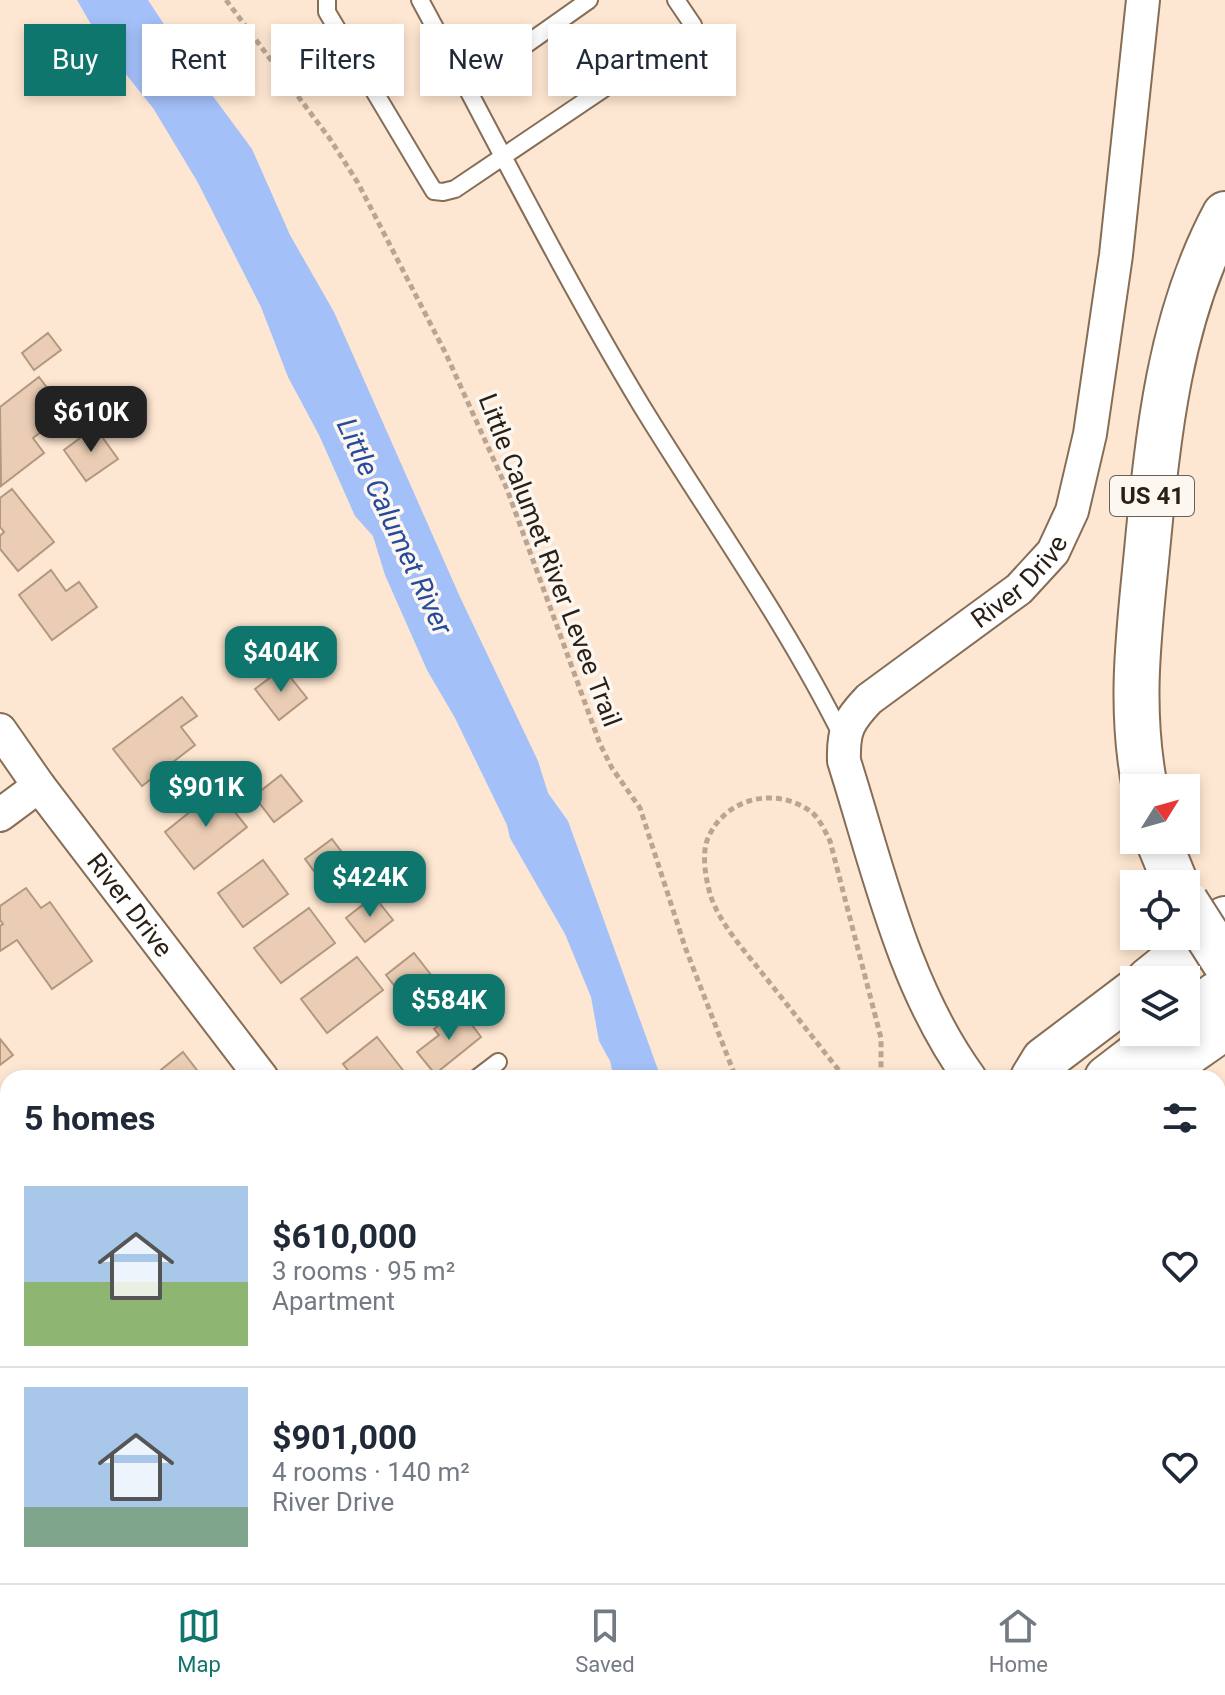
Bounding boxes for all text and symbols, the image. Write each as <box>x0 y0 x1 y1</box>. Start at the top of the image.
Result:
chip: Buy <box>24 24 126 96</box>
chip: Rent <box>142 24 255 96</box>
chip: Filters <box>271 24 404 96</box>
chip: New <box>420 24 532 96</box>
chip: Apartment <box>548 24 736 96</box>
pin: $610K <box>35 386 147 454</box>
street label: Little Calumet River Levee Trail <box>473 389 627 731</box>
text: $610K <box>53 397 129 427</box>
water label: Little Calumet River <box>330 413 459 640</box>
road number: US 41 <box>1110 476 1194 516</box>
street label: River Drive <box>965 531 1074 634</box>
pin: $404K <box>225 626 337 694</box>
text: $404K <box>243 637 319 667</box>
pin: $901K <box>150 761 262 829</box>
text: $901K <box>168 772 244 802</box>
north arrow <box>1120 774 1200 854</box>
map controls <box>1120 774 1200 1046</box>
street label: River Drive <box>81 847 179 963</box>
pin: $424K <box>314 851 426 919</box>
text: $424K <box>332 862 408 892</box>
button: locate <box>1120 870 1200 950</box>
button: layers <box>1120 966 1200 1046</box>
pin: $584K <box>393 974 505 1042</box>
text: $584K <box>411 985 487 1015</box>
icon: filters <box>1158 1096 1202 1140</box>
text: 5 homes <box>24 1098 155 1138</box>
text: $610,000 <box>272 1216 417 1256</box>
icon: home <box>88 1218 184 1314</box>
icon: heart <box>1158 1244 1202 1288</box>
text: 3 rooms · 95 m² <box>272 1256 455 1286</box>
text: Apartment <box>272 1286 395 1316</box>
text: $901,000 <box>272 1417 417 1457</box>
icon: home <box>88 1419 184 1515</box>
icon: heart <box>1158 1445 1202 1489</box>
text: 4 rooms · 140 m² <box>272 1457 470 1487</box>
text: River Drive <box>272 1487 394 1517</box>
tab: Map <box>177 1604 221 1677</box>
tab: Saved <box>575 1604 635 1677</box>
tab: Home <box>989 1604 1048 1677</box>

